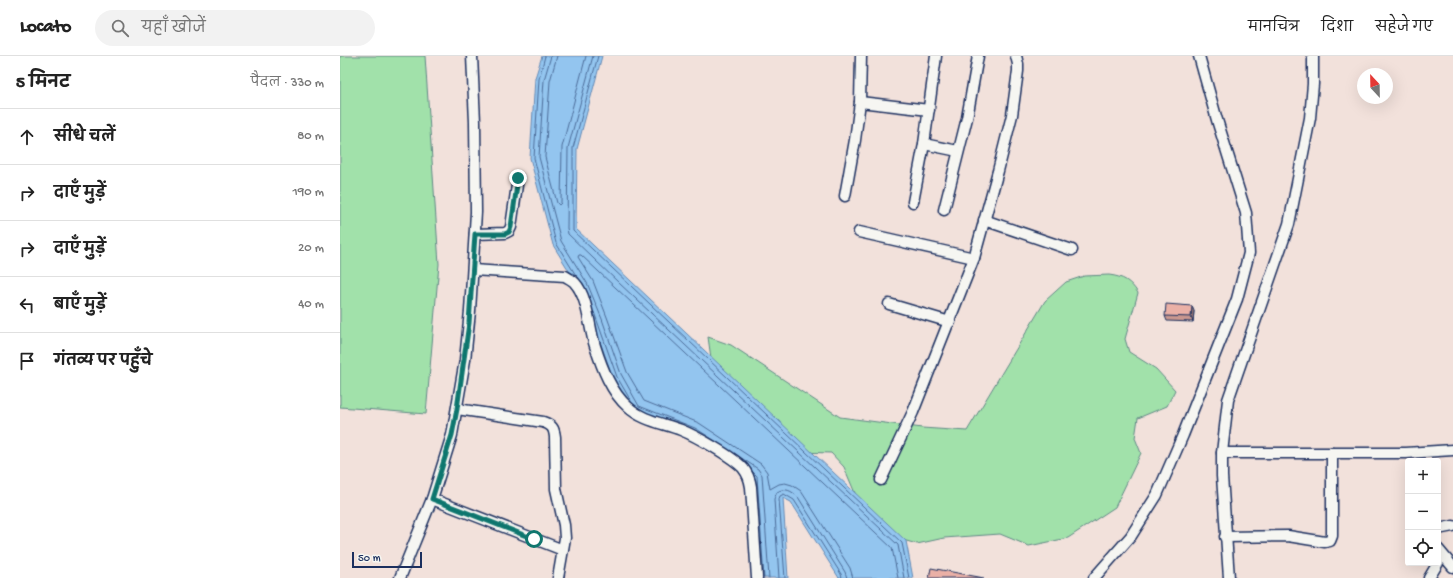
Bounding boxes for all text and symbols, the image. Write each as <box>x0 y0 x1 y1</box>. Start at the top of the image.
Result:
search box <box>95 10 375 46</box>
text: Locato <box>20 16 71 39</box>
icon: search <box>109 17 131 39</box>
text: यहाँ खोजें <box>141 20 206 38</box>
text: मानचित्र <box>1248 20 1299 37</box>
text: दिशा <box>1321 20 1353 37</box>
text: सहेजे गए <box>1375 20 1433 37</box>
north arrow <box>1357 68 1393 104</box>
text: 5 मिनट <box>16 74 70 94</box>
text: पैदल · 330 m <box>251 76 324 91</box>
icon: ahead <box>16 126 38 148</box>
text: सीधे चलें <box>54 129 115 147</box>
text: 80 m <box>297 129 324 144</box>
route end <box>509 169 527 187</box>
icon: right <box>16 182 38 204</box>
text: दाएँ मुड़ें <box>54 185 106 203</box>
text: 190 m <box>293 185 324 200</box>
icon: right <box>16 238 38 260</box>
text: दाएँ मुड़ें <box>54 241 106 259</box>
text: 20 m <box>298 241 324 256</box>
icon: left <box>16 294 38 316</box>
text: बाएँ मुड़ें <box>54 297 106 315</box>
text: 40 m <box>298 297 324 312</box>
icon: arrive <box>16 350 38 372</box>
text: गंतव्य पर पहुँचे <box>54 353 152 371</box>
map controls <box>1405 458 1441 566</box>
button: + <box>1405 458 1441 494</box>
button: − <box>1405 494 1441 530</box>
route start <box>525 530 543 548</box>
button: locate <box>1405 530 1441 566</box>
scale bar <box>352 550 422 569</box>
text: 50 m <box>358 553 380 565</box>

